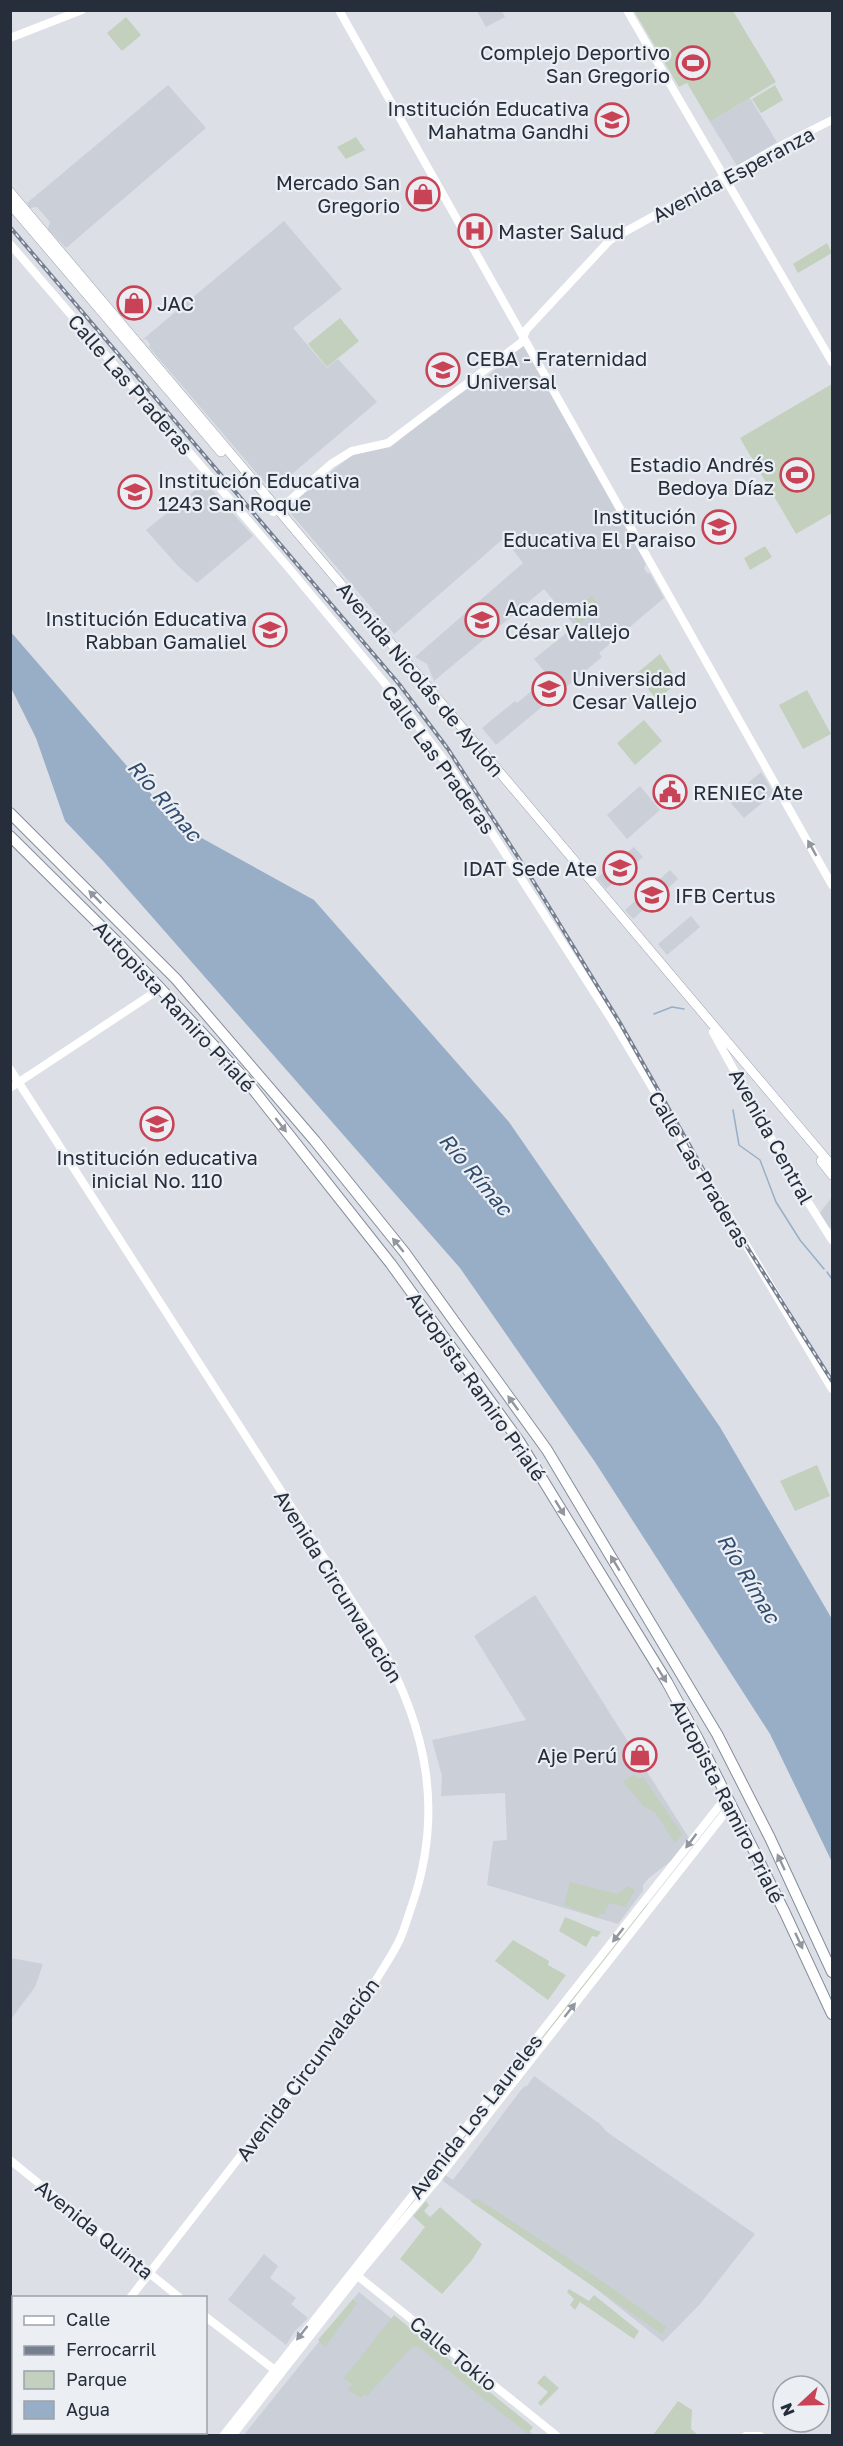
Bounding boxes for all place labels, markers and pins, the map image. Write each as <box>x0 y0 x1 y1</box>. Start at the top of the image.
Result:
place label: Complejo Deportivo San Gregorio <box>480 40 670 87</box>
sports icon: Complejo Deportivo San Gregorio <box>675 45 711 81</box>
place label: Institución Educativa Mahatma Gandhi <box>387 96 589 143</box>
school or university icon: Institución Educativa Mahatma Gandhi <box>594 102 630 138</box>
place label: Mercado San Gregorio <box>276 170 400 217</box>
shop icon: Mercado San Gregorio <box>405 176 441 212</box>
hospital icon: Master Salud <box>457 213 493 249</box>
place label: Master Salud <box>498 219 624 243</box>
shop icon: JAC <box>116 285 152 321</box>
place label: JAC <box>157 291 194 315</box>
place label: CEBA - Fraternidad Universal <box>466 346 647 393</box>
school or university icon: CEBA - Fraternidad Universal <box>425 352 461 388</box>
place label: Estadio Andrés Bedoya Díaz <box>629 452 774 499</box>
sports icon: Estadio Andrés Bedoya Díaz <box>779 457 815 493</box>
place label: Institución Educativa 1243 San Roque <box>158 468 360 515</box>
school or university icon: Institución Educativa 1243 San Roque <box>117 474 153 510</box>
place label: Institución Educativa El Paraiso <box>503 504 696 551</box>
school or university icon: Institución Educativa El Paraiso <box>701 509 737 545</box>
place label: Academia César Vallejo <box>505 596 630 643</box>
school or university icon: Academia César Vallejo <box>464 602 500 638</box>
place label: Institución Educativa Rabban Gamaliel <box>45 606 247 653</box>
school or university icon: Institución Educativa Rabban Gamaliel <box>252 612 288 648</box>
place label: Universidad Cesar Vallejo <box>572 666 697 713</box>
school or university icon: Universidad Cesar Vallejo <box>531 671 567 707</box>
public building icon: RENIEC Ate <box>652 774 688 810</box>
place label: RENIEC Ate <box>693 780 803 804</box>
school or university icon: IDAT Sede Ate <box>602 850 638 886</box>
place label: IDAT Sede Ate <box>462 856 597 880</box>
school or university icon: IFB Certus <box>634 877 670 913</box>
place label: IFB Certus <box>675 883 776 907</box>
school or university icon: Institución educativa inicial No. 110 <box>139 1106 175 1142</box>
place label: Institución educativa inicial No. 110 <box>56 1145 258 1192</box>
shop icon: Aje Perú <box>622 1737 658 1773</box>
place label: Aje Perú <box>537 1743 617 1767</box>

